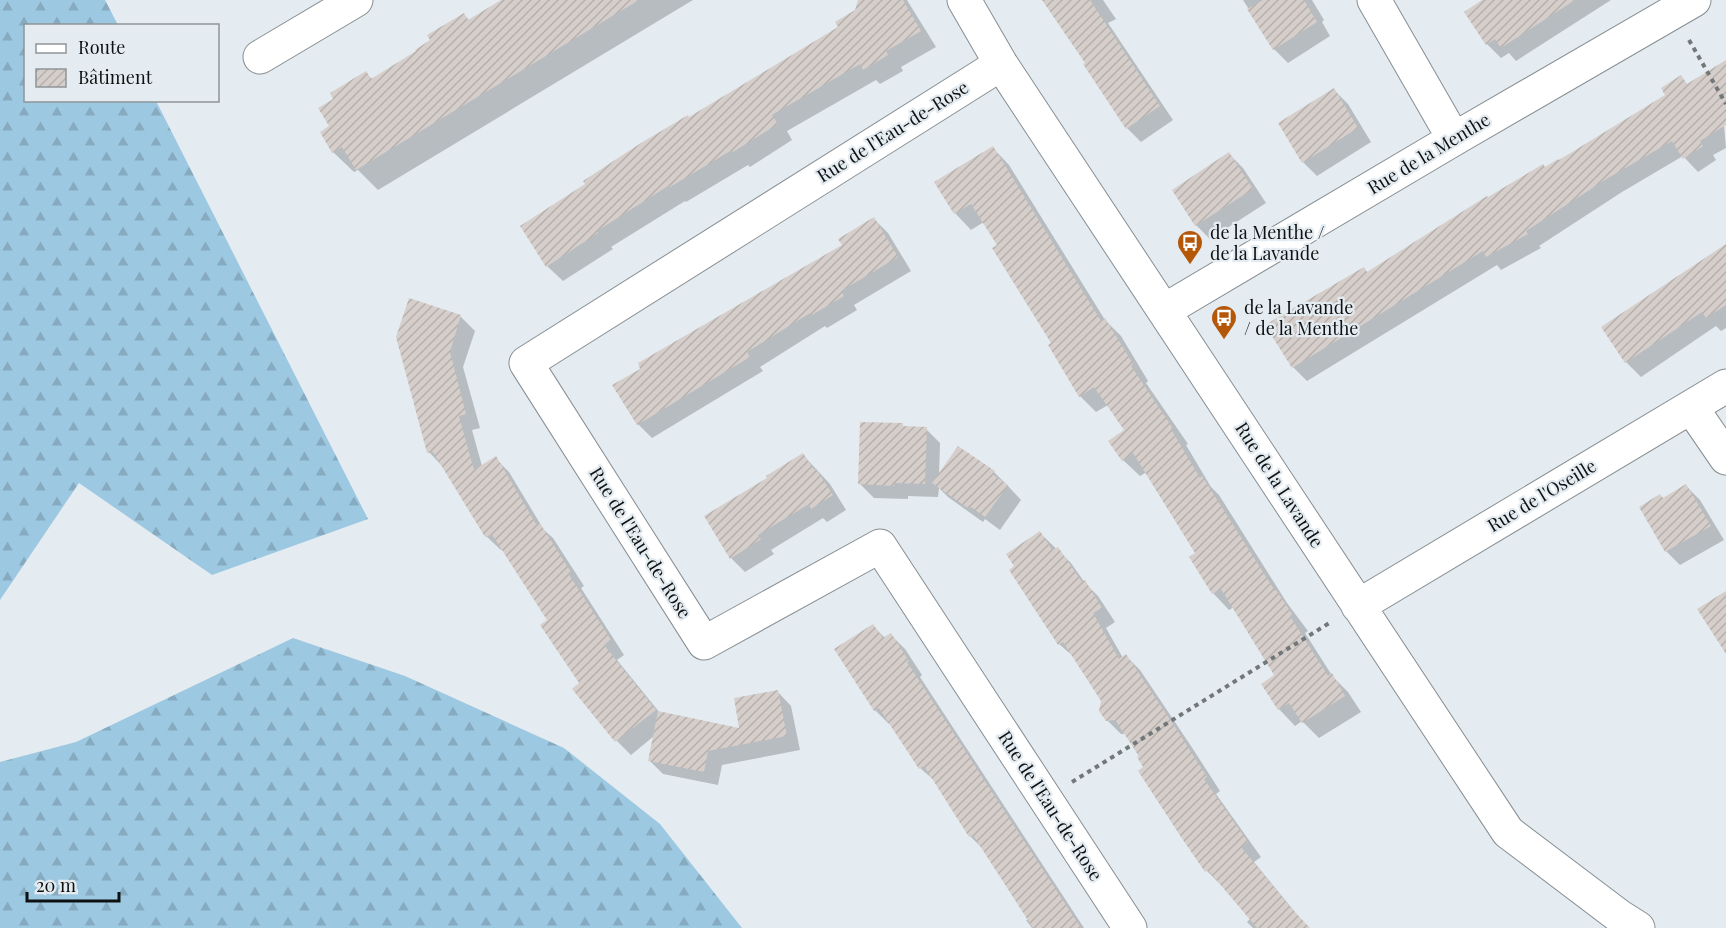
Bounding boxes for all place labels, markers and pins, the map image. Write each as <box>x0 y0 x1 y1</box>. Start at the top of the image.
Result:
place label: de la Menthe / de la Lavande <box>1210 220 1325 265</box>
bus stop icon: de la Menthe / de la Lavande <box>1175 228 1205 266</box>
place label: de la Lavande / de la Menthe <box>1244 295 1358 340</box>
bus stop icon: de la Lavande / de la Menthe <box>1209 303 1239 341</box>

